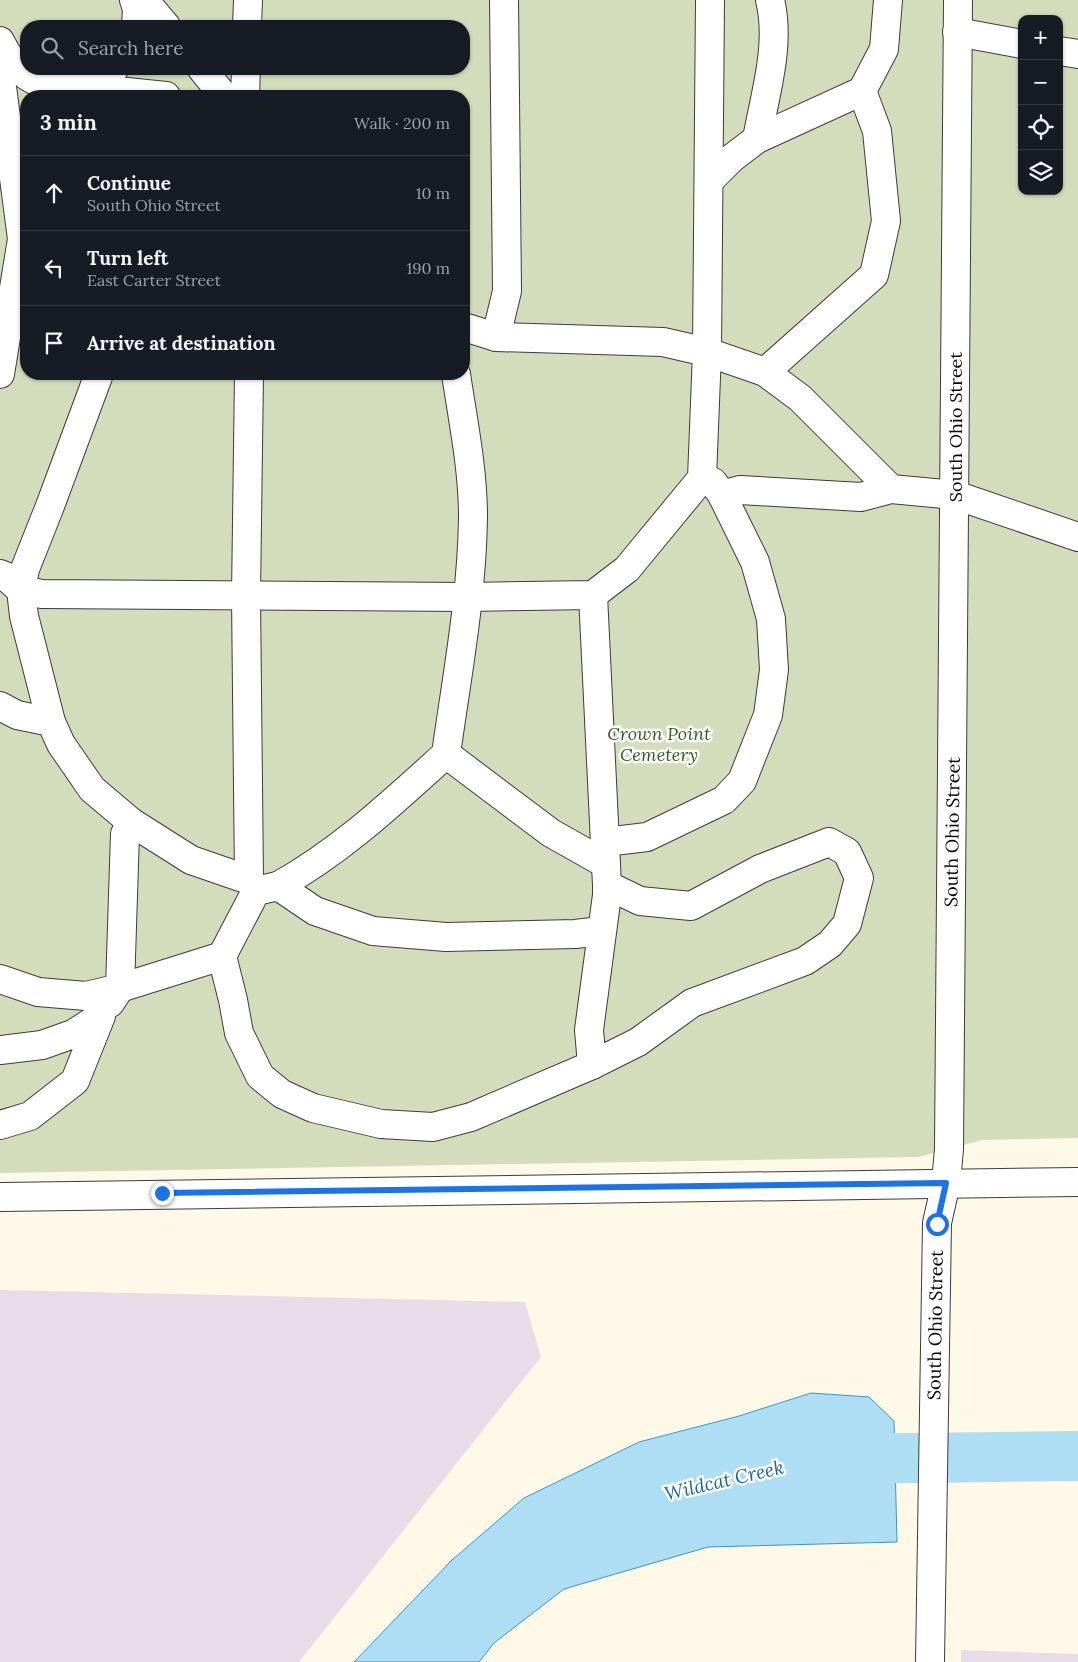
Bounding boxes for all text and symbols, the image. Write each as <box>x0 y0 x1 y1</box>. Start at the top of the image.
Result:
map controls <box>1018 15 1063 195</box>
button: + <box>1018 15 1063 60</box>
search box <box>20 20 470 75</box>
icon: search <box>38 34 66 62</box>
text: Search here <box>78 36 184 60</box>
button: − <box>1018 60 1063 105</box>
button: locate <box>1018 105 1063 150</box>
text: 3 min <box>40 109 97 136</box>
text: Walk · 200 m <box>354 113 450 133</box>
button: layers <box>1018 150 1063 195</box>
text: Continue <box>87 171 171 195</box>
icon: ahead <box>40 179 68 207</box>
text: 10 m <box>416 183 450 203</box>
text: South Ohio Street <box>87 195 221 215</box>
text: Turn left <box>87 246 168 270</box>
icon: left <box>40 254 68 282</box>
text: 190 m <box>406 258 450 278</box>
text: East Carter Street <box>87 270 221 290</box>
icon: arrive <box>40 329 68 357</box>
text: Arrive at destination <box>87 331 276 355</box>
street label: South Ohio Street <box>944 352 967 502</box>
park label: Crown Point Cemetery <box>607 722 711 766</box>
street label: South Ohio Street <box>939 757 965 907</box>
route end <box>151 1182 174 1205</box>
route start <box>926 1213 949 1236</box>
street label: South Ohio Street <box>922 1250 948 1400</box>
water label: Wildcat Creek <box>662 1455 786 1505</box>

